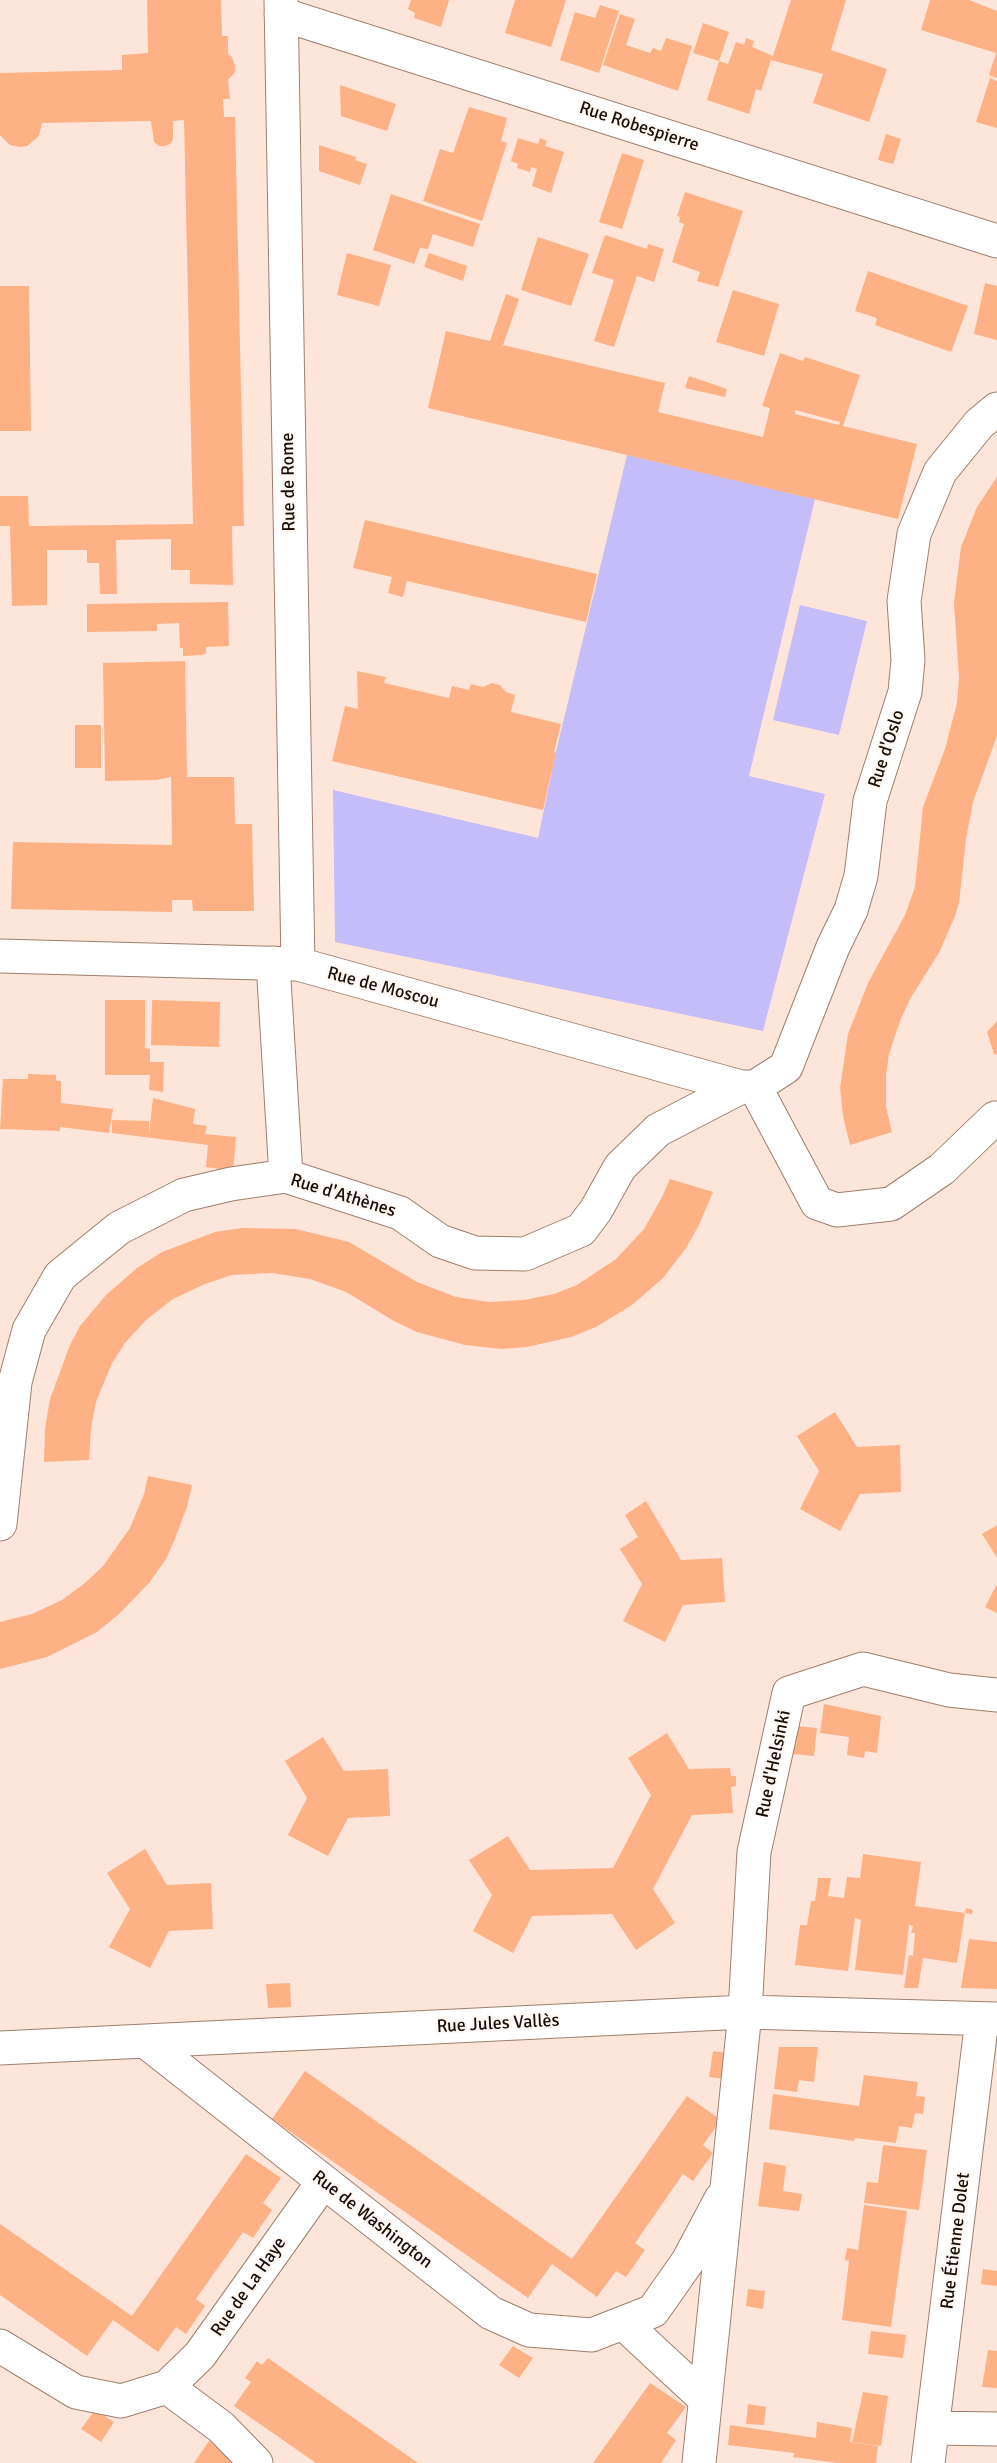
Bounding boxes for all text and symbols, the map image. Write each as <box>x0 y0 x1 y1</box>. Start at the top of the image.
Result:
street label: Rue Robespierre <box>576 97 702 157</box>
street label: Rue de Rome <box>277 432 301 532</box>
street label: Rue d'Oslo <box>864 707 910 791</box>
street label: Rue de Moscou <box>325 963 441 1013</box>
street label: Rue d'Athènes <box>288 1170 398 1222</box>
street label: Rue d'Helsinki <box>752 1708 796 1820</box>
street label: Rue Jules Vallès <box>436 2010 560 2038</box>
street label: Rue de Washington <box>308 2166 436 2274</box>
street label: Rue Étienne Dolet <box>937 2171 975 2311</box>
street label: Rue de La Haye <box>207 2233 291 2341</box>

